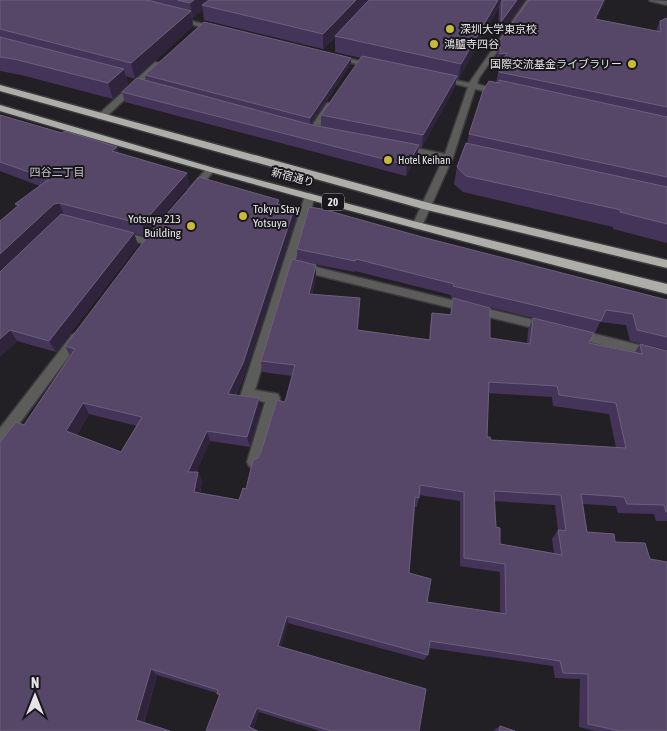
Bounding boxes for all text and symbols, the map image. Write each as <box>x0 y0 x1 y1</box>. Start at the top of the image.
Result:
marker: 深圳大学東京校 <box>444 23 456 35</box>
place label: 深圳大学東京校 <box>460 23 537 35</box>
marker: 鴻臚寺四谷 <box>428 38 440 50</box>
place label: 鴻臚寺四谷 <box>444 38 499 50</box>
place label: 国際交流基金ライブラリー <box>490 58 622 70</box>
marker: 国際交流基金ライブラリー <box>626 58 638 70</box>
marker: Hotel Keihan <box>382 154 394 166</box>
place label: Hotel Keihan <box>398 154 451 166</box>
district label: 四谷二丁目 <box>30 166 85 178</box>
street label: 新宿通り <box>270 166 316 188</box>
road number: 20 <box>322 193 344 210</box>
place label: Tokyu Stay Yotsuya <box>253 202 300 230</box>
marker: Tokyu Stay Yotsuya <box>237 210 249 222</box>
place label: Yotsuya 213 Building <box>128 212 182 240</box>
marker: Yotsuya 213 Building <box>185 220 197 232</box>
north arrow <box>10 671 60 721</box>
text: N <box>31 675 39 691</box>

